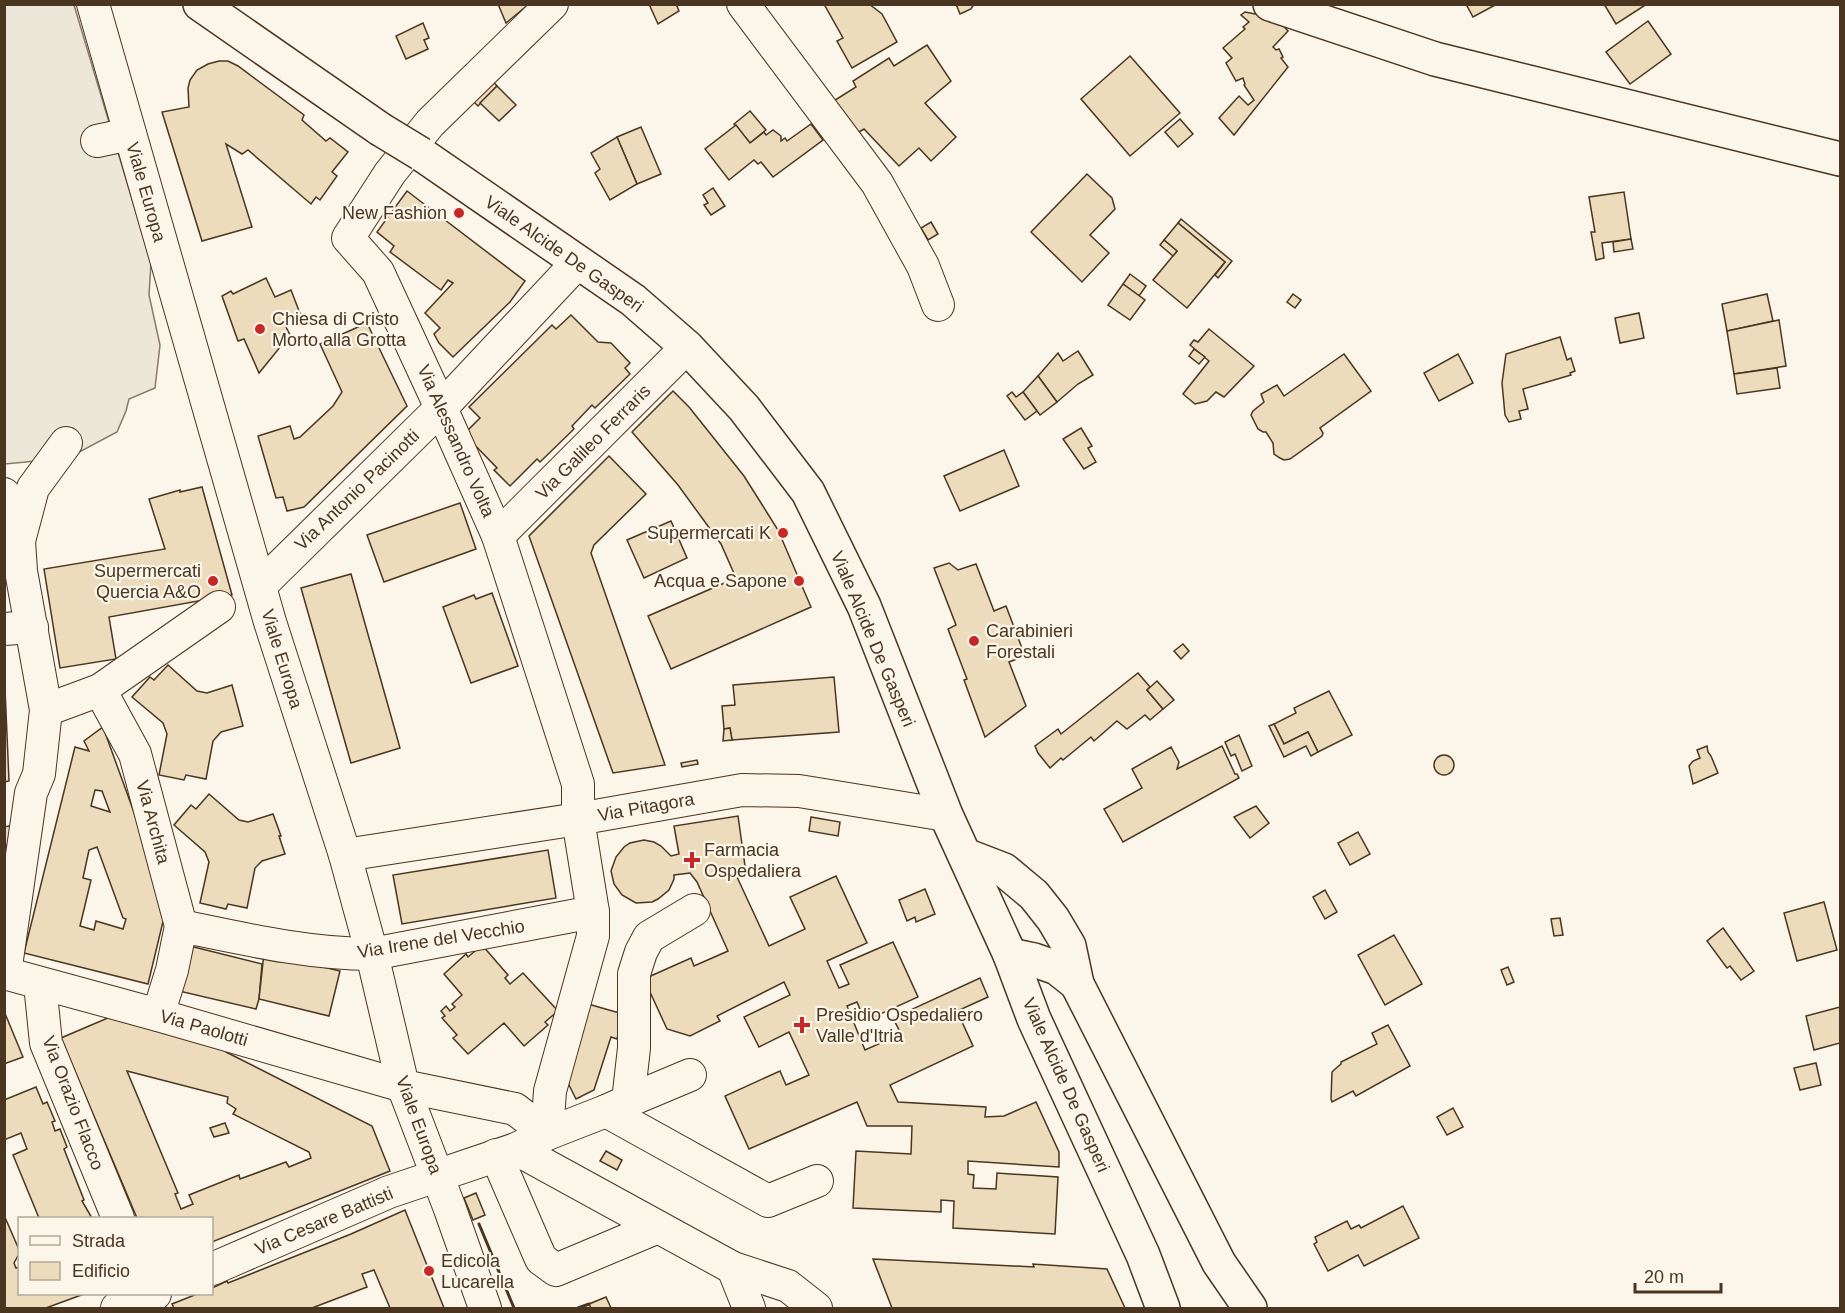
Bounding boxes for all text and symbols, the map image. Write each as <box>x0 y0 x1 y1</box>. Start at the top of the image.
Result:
street label: Viale Europa <box>122 140 170 245</box>
street label: Viale Alcide De Gasperi <box>481 192 647 316</box>
place label: New Fashion <box>342 203 447 223</box>
marker: New Fashion <box>452 206 466 220</box>
place label: Chiesa di Cristo Morto alla Grotta <box>272 309 407 350</box>
marker: Chiesa di Cristo Morto alla Grotta <box>253 322 267 336</box>
street label: Via Alessandro Volta <box>413 362 499 521</box>
street label: Via Galileo Ferraris <box>532 381 654 503</box>
street label: Via Antonio Pacinotti <box>291 426 423 554</box>
place label: Supermercati K <box>647 523 771 543</box>
marker: Supermercati K <box>776 526 790 540</box>
street label: Viale Alcide De Gasperi <box>827 548 919 730</box>
place label: Supermercati Quercia A&O <box>94 561 201 602</box>
place label: Acqua e Sapone <box>654 571 787 591</box>
marker: Supermercati Quercia A&O <box>206 574 220 588</box>
marker: Acqua e Sapone <box>792 574 806 588</box>
street label: Viale Europa <box>257 607 307 712</box>
place label: Carabinieri Forestali <box>986 621 1073 662</box>
marker: Carabinieri Forestali <box>967 634 981 648</box>
street label: Via Archita <box>132 778 174 867</box>
street label: Via Pitagora <box>596 788 697 825</box>
place label: Farmacia Ospedaliera <box>704 840 802 881</box>
marker: Farmacia Ospedaliera <box>685 853 699 867</box>
street label: Via Irene del Vecchio <box>356 916 526 962</box>
street label: Viale Alcide De Gasperi <box>1018 995 1114 1175</box>
place label: Presidio Ospedaliero Valle d'Itria <box>816 1005 983 1046</box>
street label: Via Paolotti <box>158 1006 250 1050</box>
marker: Presidio Ospedaliero Valle d'Itria <box>793 1016 811 1034</box>
street label: Via Orazio Flacco <box>38 1033 108 1173</box>
street label: Viale Europa <box>392 1073 446 1178</box>
street label: Via Cesare Battisti <box>252 1183 396 1259</box>
legend <box>18 1217 213 1295</box>
text: Strada <box>72 1231 126 1251</box>
place label: Edicola Lucarella <box>441 1251 515 1292</box>
scale bar <box>1635 1256 1720 1294</box>
text: Edificio <box>72 1261 130 1281</box>
marker: Edicola Lucarella <box>422 1264 436 1278</box>
text: 20 m <box>1644 1267 1684 1287</box>

